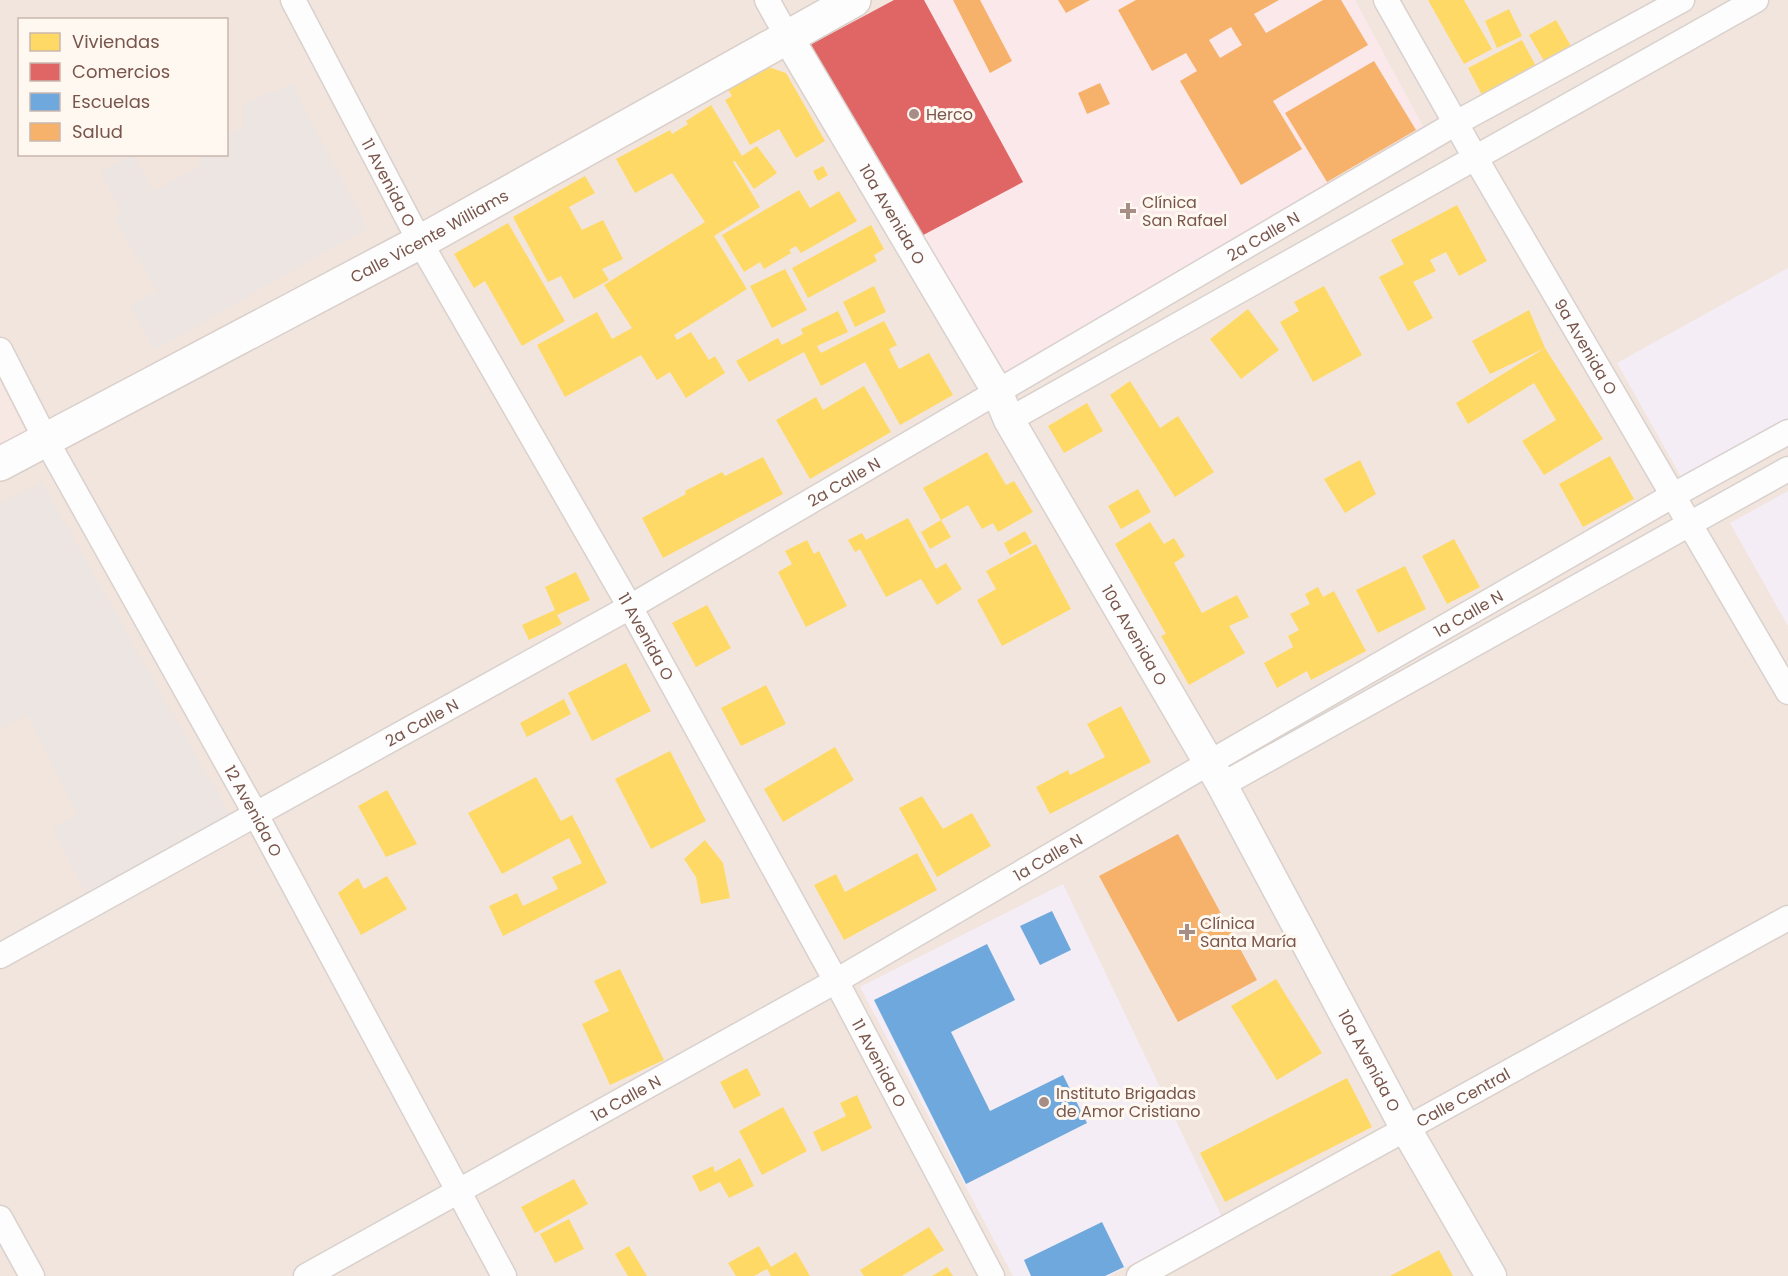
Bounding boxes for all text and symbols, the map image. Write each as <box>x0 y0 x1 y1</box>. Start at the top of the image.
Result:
legend <box>18 18 228 156</box>
text: Viviendas <box>72 29 160 54</box>
text: Comercios <box>72 59 170 84</box>
text: Escuelas <box>72 89 150 114</box>
place label: Herco <box>926 103 973 126</box>
marker: Herco <box>907 107 921 121</box>
text: Salud <box>72 119 123 144</box>
street label: 11 Avenida O <box>356 134 421 231</box>
street label: 10a Avenida O <box>853 160 931 269</box>
street label: Calle Vicente Williams <box>346 184 513 289</box>
place label: Clínica San Rafael <box>1142 191 1227 232</box>
marker: Clínica San Rafael <box>1119 202 1137 220</box>
street label: 2a Calle N <box>1223 206 1304 267</box>
street label: 9a Avenida O <box>1548 295 1622 399</box>
street label: 2a Calle N <box>803 452 885 513</box>
street label: 10a Avenida O <box>1096 581 1172 690</box>
street label: 1a Calle N <box>1430 585 1508 643</box>
street label: 11 Avenida O <box>612 589 679 685</box>
street label: 2a Calle N <box>381 693 463 753</box>
street label: 12 Avenida O <box>218 761 287 861</box>
street label: 1a Calle N <box>1009 828 1087 887</box>
place label: Clínica Santa María <box>1200 912 1297 953</box>
marker: Clínica Santa María <box>1178 923 1196 941</box>
street label: 10a Avenida O <box>1332 1006 1406 1116</box>
street label: 11 Avenida O <box>846 1015 912 1111</box>
street label: Calle Central <box>1412 1062 1514 1133</box>
street label: 1a Calle N <box>587 1070 665 1127</box>
place label: Instituto Brigadas de Amor Cristiano <box>1056 1082 1200 1123</box>
marker: Instituto Brigadas de Amor Cristiano <box>1037 1095 1051 1109</box>

